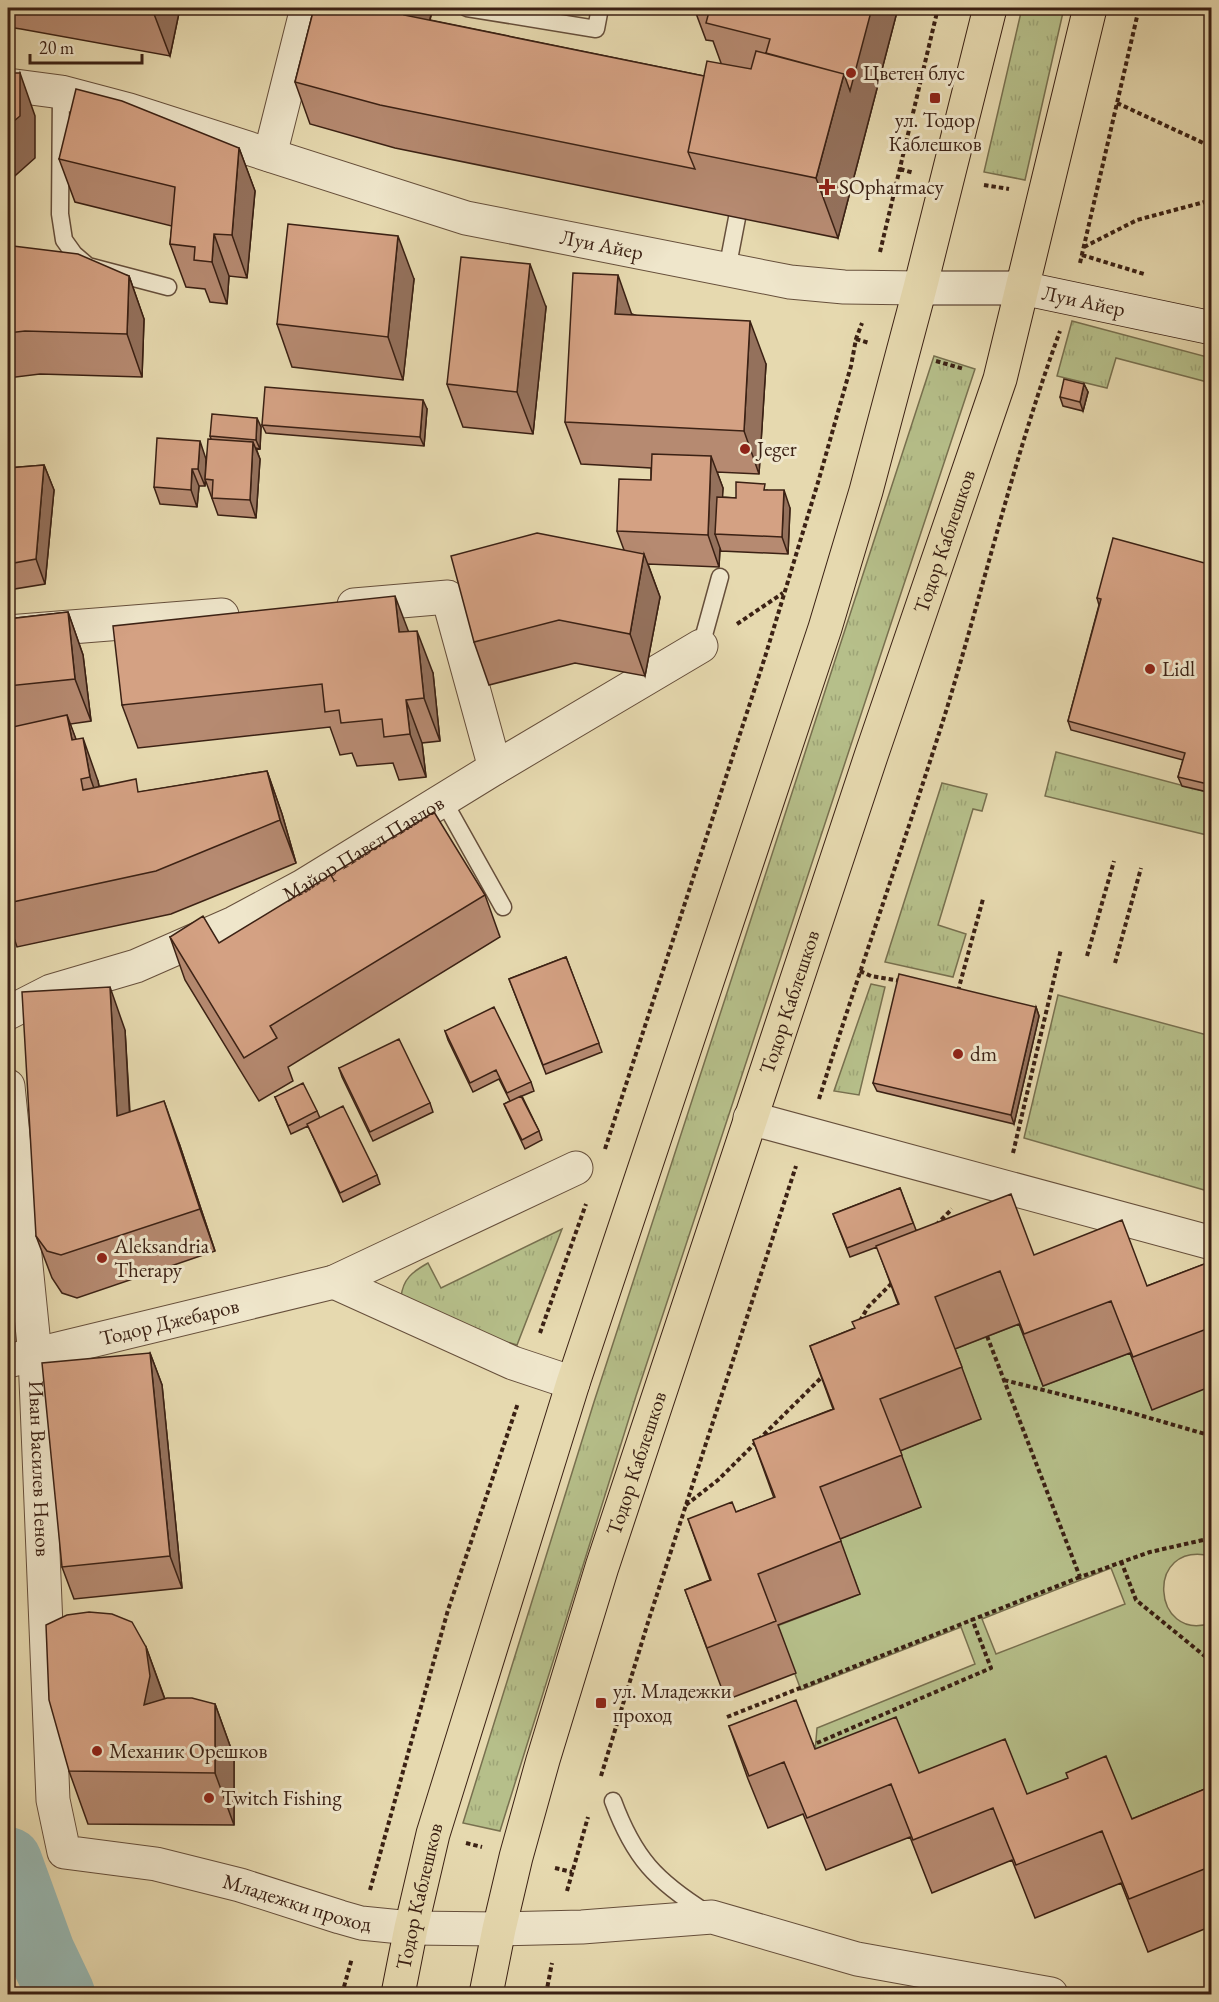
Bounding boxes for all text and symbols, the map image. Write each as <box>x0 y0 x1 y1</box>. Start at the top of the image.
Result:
scale bar <box>30 27 142 65</box>
text: 20 m <box>39 36 74 59</box>
place label: Цветен блус <box>863 59 965 86</box>
marker: Цветен блус <box>844 66 858 80</box>
marker: ул. Тодор Каблешков <box>928 91 942 105</box>
place label: ул. Тодор Каблешков <box>888 106 982 157</box>
place label: SOpharmacy <box>839 173 944 200</box>
marker: SOpharmacy <box>820 180 834 194</box>
street label: Луи Айер <box>558 223 646 266</box>
street label: Луи Айер <box>1040 279 1128 322</box>
place label: Jeger <box>755 435 797 462</box>
marker: Jeger <box>738 442 752 456</box>
street label: Тодор Каблешков <box>907 466 981 617</box>
place label: Lidl <box>1162 655 1195 682</box>
marker: Lidl <box>1143 662 1157 676</box>
street label: Майор Павел Павлов <box>277 789 449 908</box>
street label: Тодор Каблешков <box>752 926 825 1077</box>
place label: dm <box>970 1040 997 1067</box>
marker: dm <box>951 1047 965 1061</box>
place label: Aleksandria Therapy <box>113 1232 210 1283</box>
marker: Aleksandria Therapy <box>95 1251 109 1265</box>
street label: Тодор Джебаров <box>97 1292 242 1351</box>
street label: Иван Василев Ненов <box>23 1380 57 1557</box>
street label: Тодор Каблешков <box>599 1388 672 1539</box>
place label: ул. Младежки проход <box>613 1677 731 1728</box>
marker: ул. Младежки проход <box>594 1696 608 1710</box>
place label: Механик Орешков <box>109 1737 267 1764</box>
marker: Механик Орешков <box>90 1744 104 1758</box>
place label: Twitch Fishing <box>221 1784 342 1811</box>
marker: Twitch Fishing <box>202 1791 216 1805</box>
street label: Тодор Каблешков <box>389 1819 449 1972</box>
street label: Младежки проход <box>220 1867 373 1937</box>

